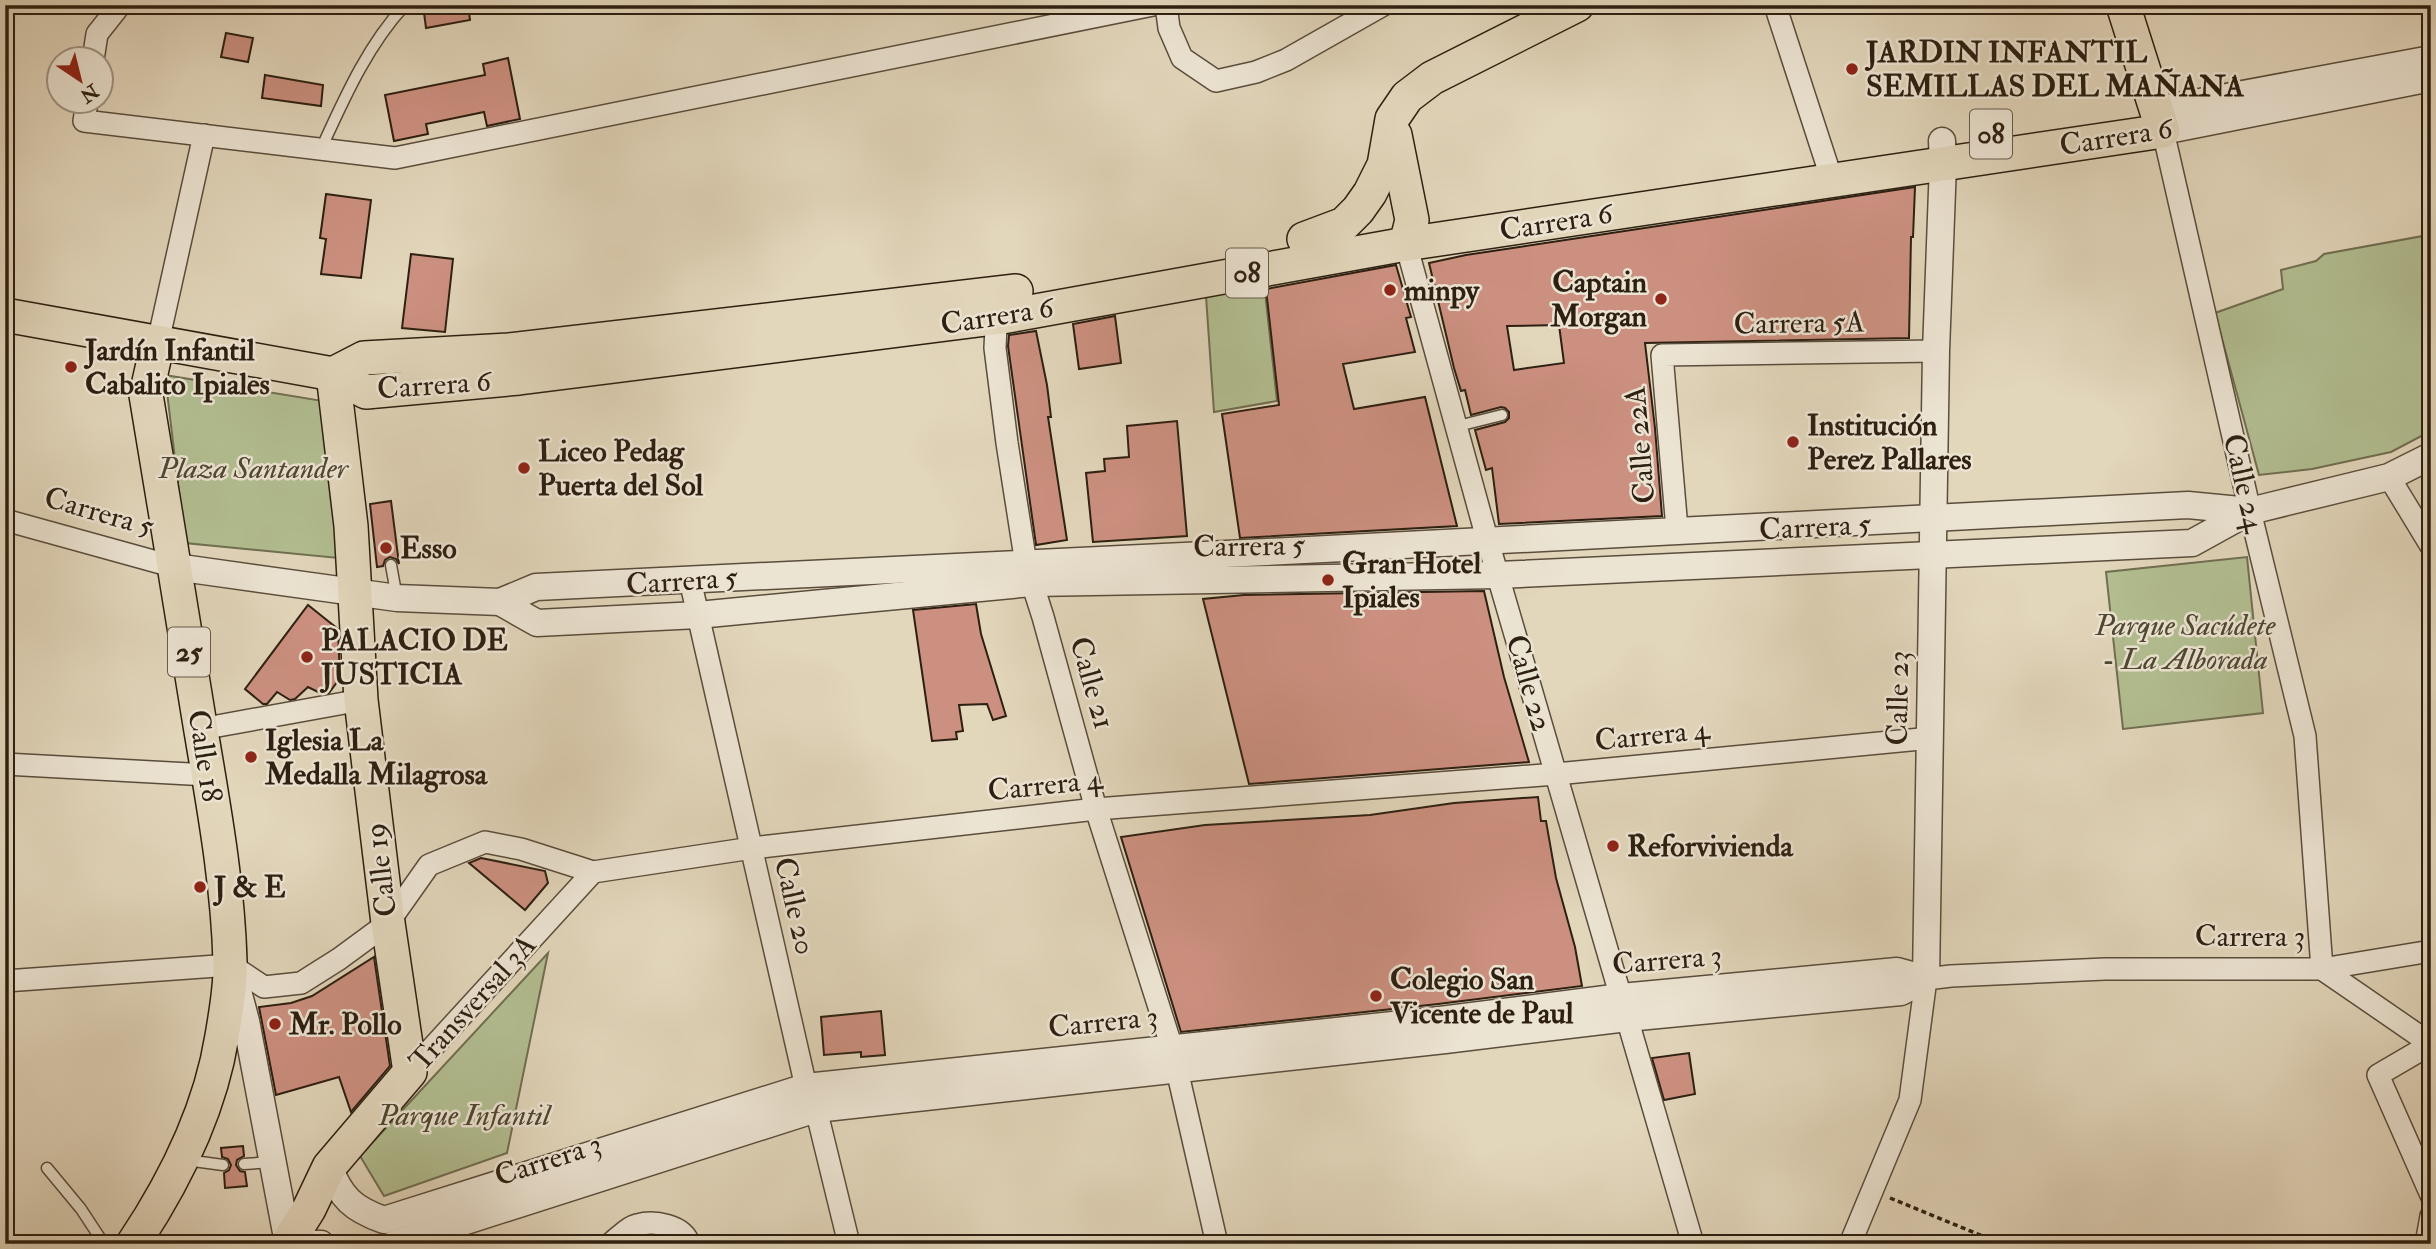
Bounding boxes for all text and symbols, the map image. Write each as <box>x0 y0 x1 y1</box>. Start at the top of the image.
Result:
place label: JARDIN INFANTIL SEMILLAS DEL MAÑANA <box>1864 34 2245 105</box>
north arrow <box>46 46 116 116</box>
marker: JARDIN INFANTIL SEMILLAS DEL MAÑANA <box>1844 61 1860 77</box>
text: N <box>75 78 104 108</box>
road number: 08 <box>1970 110 2012 158</box>
street label: Carrera 6 <box>2057 110 2177 164</box>
street label: Carrera 6 <box>1497 195 1617 249</box>
road number: 08 <box>1226 248 1268 298</box>
place label: Captain Morgan <box>1549 264 1648 335</box>
place label: minpy <box>1404 272 1481 309</box>
marker: minpy <box>1382 282 1398 298</box>
street label: Carrera 6 <box>938 289 1058 343</box>
marker: Captain Morgan <box>1653 291 1669 307</box>
street label: Carrera 5A <box>1733 303 1865 343</box>
place label: Jardín Infantil Cabalito Ipiales <box>83 332 270 403</box>
marker: Jardín Infantil Cabalito Ipiales <box>63 359 79 375</box>
street label: Carrera 6 <box>376 362 494 407</box>
street label: Calle 22A <box>1616 385 1664 505</box>
place label: Institución Perez Pallares <box>1807 407 1972 478</box>
street label: Calle 24 <box>2215 430 2274 537</box>
place label: Liceo Pedag Puerta del Sol <box>538 433 703 504</box>
marker: Institución Perez Pallares <box>1785 434 1801 450</box>
park label: Plaza Santander <box>157 450 350 487</box>
marker: Liceo Pedag Puerta del Sol <box>516 460 532 476</box>
street label: Carrera 5 <box>40 479 159 545</box>
street label: Carrera 5 <box>1758 506 1873 548</box>
street label: Carrera 5 <box>1193 527 1306 565</box>
place label: Esso <box>400 530 457 567</box>
marker: Esso <box>378 540 394 556</box>
place label: Gran Hotel Ipiales <box>1342 545 1481 616</box>
street label: Carrera 5 <box>625 559 740 603</box>
marker: Gran Hotel Ipiales <box>1320 572 1336 588</box>
park label: Parque Sacúdete - La Alborada <box>2094 607 2276 678</box>
place label: PALACIO DE JUSTICIA <box>319 622 508 693</box>
road number: 25 <box>168 628 210 676</box>
street label: Calle 22 <box>1498 630 1560 736</box>
street label: Calle 21 <box>1061 633 1123 733</box>
marker: PALACIO DE JUSTICIA <box>299 649 315 665</box>
street label: Calle 23 <box>1879 650 1917 746</box>
street label: Calle 18 <box>179 707 231 805</box>
street label: Carrera 4 <box>1593 710 1713 759</box>
place label: Iglesia La Medalla Milagrosa <box>264 722 489 793</box>
marker: Iglesia La Medalla Milagrosa <box>243 749 259 765</box>
street label: Carrera 4 <box>986 760 1106 809</box>
street label: Calle 19 <box>357 821 405 919</box>
place label: Reforvivienda <box>1627 828 1795 865</box>
marker: Reforvivienda <box>1605 838 1621 854</box>
street label: Calle 20 <box>766 854 824 958</box>
place label: J & E <box>212 869 286 906</box>
marker: J & E <box>192 879 208 895</box>
street label: Carrera 3 <box>2195 918 2305 955</box>
street label: Transversal 3A <box>402 927 544 1079</box>
street label: Carrera 3 <box>1610 937 1724 983</box>
place label: Colegio San Vicente de Paul <box>1389 961 1574 1032</box>
marker: Colegio San Vicente de Paul <box>1368 988 1384 1004</box>
street label: Carrera 3 <box>1046 998 1160 1046</box>
place label: Mr. Pollo <box>288 1006 402 1043</box>
marker: Mr. Pollo <box>267 1016 283 1032</box>
park label: Parque Infantil <box>377 1097 553 1134</box>
street label: Carrera 3 <box>490 1125 606 1195</box>

